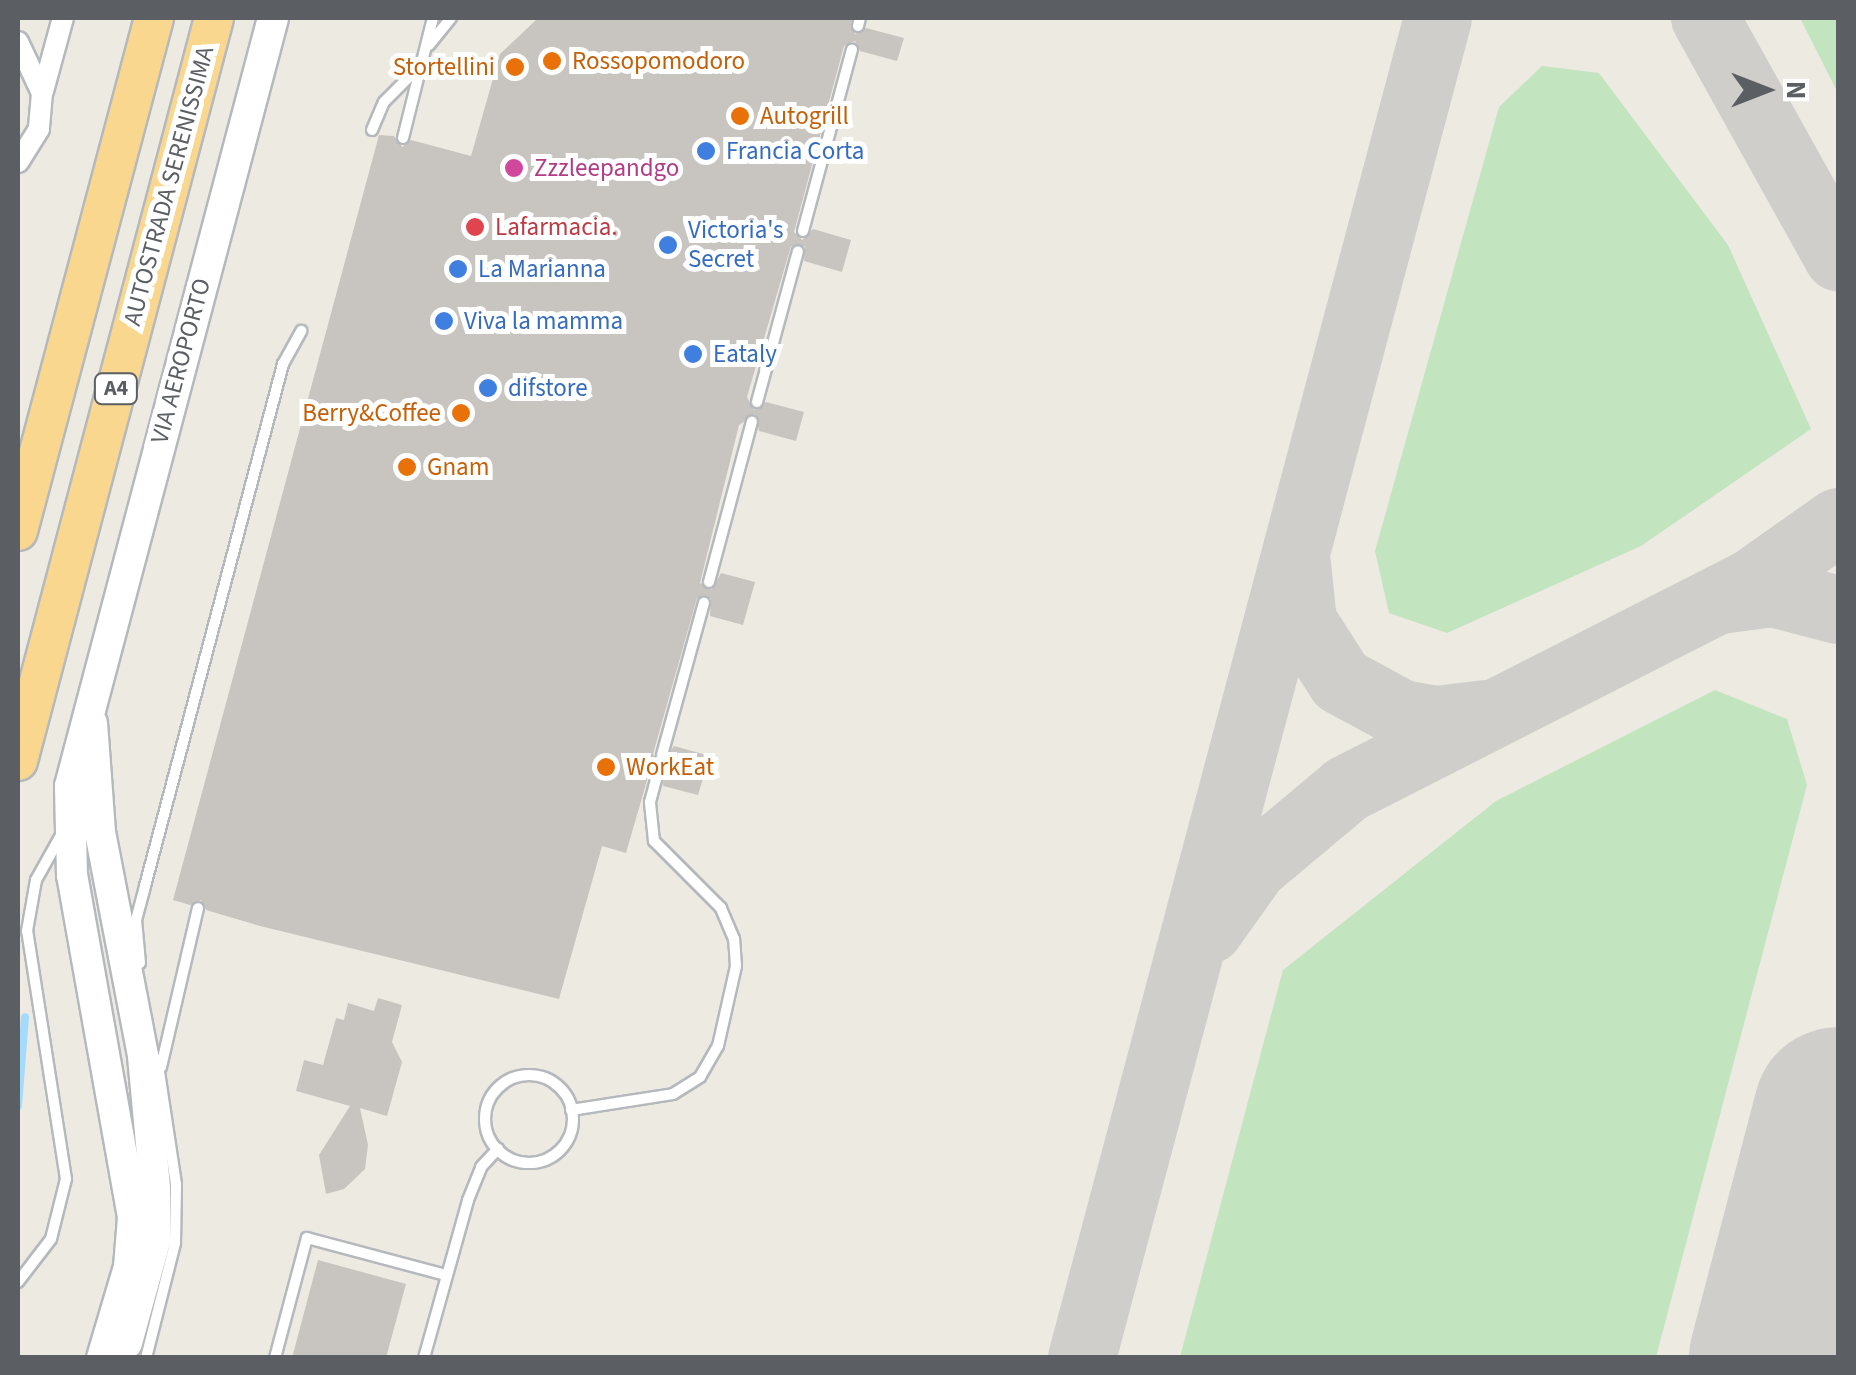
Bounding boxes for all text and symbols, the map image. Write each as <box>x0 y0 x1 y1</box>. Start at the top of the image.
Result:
north arrow <box>1716 40 1816 140</box>
street label: AUTOSTRADA SERENISSIMA <box>117 43 221 329</box>
place label: Rossopomodoro <box>572 46 745 76</box>
marker: Rossopomodoro <box>541 50 563 72</box>
place label: Stortellini <box>393 52 495 82</box>
marker: Stortellini <box>504 56 526 78</box>
text: N <box>1776 81 1816 99</box>
place label: Autogrill <box>760 101 849 131</box>
marker: Autogrill <box>729 105 751 127</box>
place label: Francia Corta <box>726 136 864 166</box>
marker: Francia Corta <box>695 140 717 162</box>
place label: Zzzleepandgo <box>534 153 679 183</box>
marker: Zzzleepandgo <box>503 157 525 179</box>
place label: Lafarmacia. <box>495 212 618 242</box>
marker: Lafarmacia. <box>464 216 486 238</box>
place label: Victoria's Secret <box>688 216 783 275</box>
marker: Victoria's Secret <box>657 234 679 256</box>
place label: La Marianna <box>478 254 606 284</box>
marker: La Marianna <box>447 258 469 280</box>
street label: VIA AEROPORTO <box>145 275 217 447</box>
place label: Viva la mamma <box>464 306 623 336</box>
marker: Viva la mamma <box>433 310 455 332</box>
place label: Eataly <box>713 339 777 369</box>
marker: Eataly <box>682 343 704 365</box>
road number: A4 <box>94 372 138 406</box>
place label: difstore <box>508 373 588 403</box>
marker: difstore <box>477 377 499 399</box>
place label: Berry&Coffee <box>302 398 441 428</box>
marker: Berry&Coffee <box>450 402 472 424</box>
place label: Gnam <box>427 452 489 482</box>
marker: Gnam <box>396 456 418 478</box>
place label: WorkEat <box>626 752 714 782</box>
marker: WorkEat <box>595 756 617 778</box>

